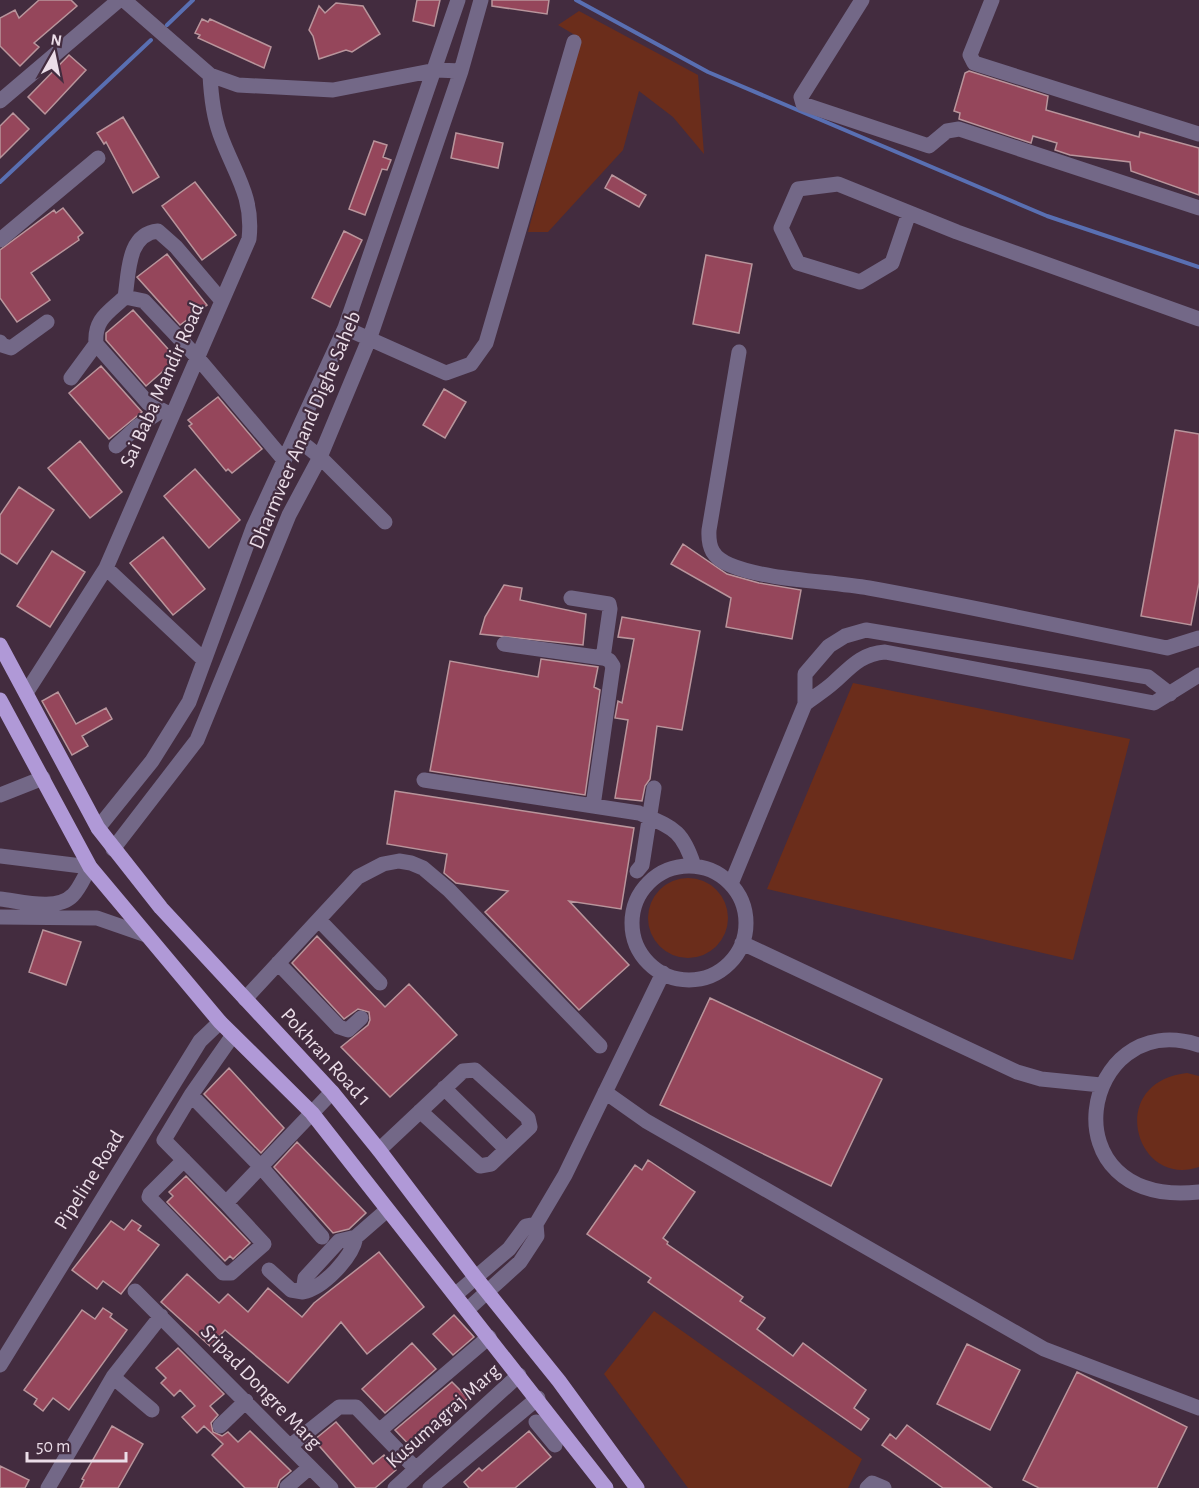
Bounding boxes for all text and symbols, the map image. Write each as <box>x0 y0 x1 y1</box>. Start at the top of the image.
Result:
north arrow <box>24 24 84 84</box>
text: N <box>49 31 63 49</box>
street label: Sai Baba Mandir Road <box>116 300 208 470</box>
street label: Dharmveer Anand Dighe Saheb <box>245 308 365 552</box>
street label: Pokhran Road 1 <box>277 1004 375 1110</box>
street label: Pipeline Road <box>50 1127 128 1233</box>
street label: Sripad Dongre Marg <box>197 1321 326 1454</box>
street label: Kusumagraj Marg <box>382 1359 504 1472</box>
scale bar <box>27 1425 126 1463</box>
text: 50 m <box>36 1438 70 1456</box>

